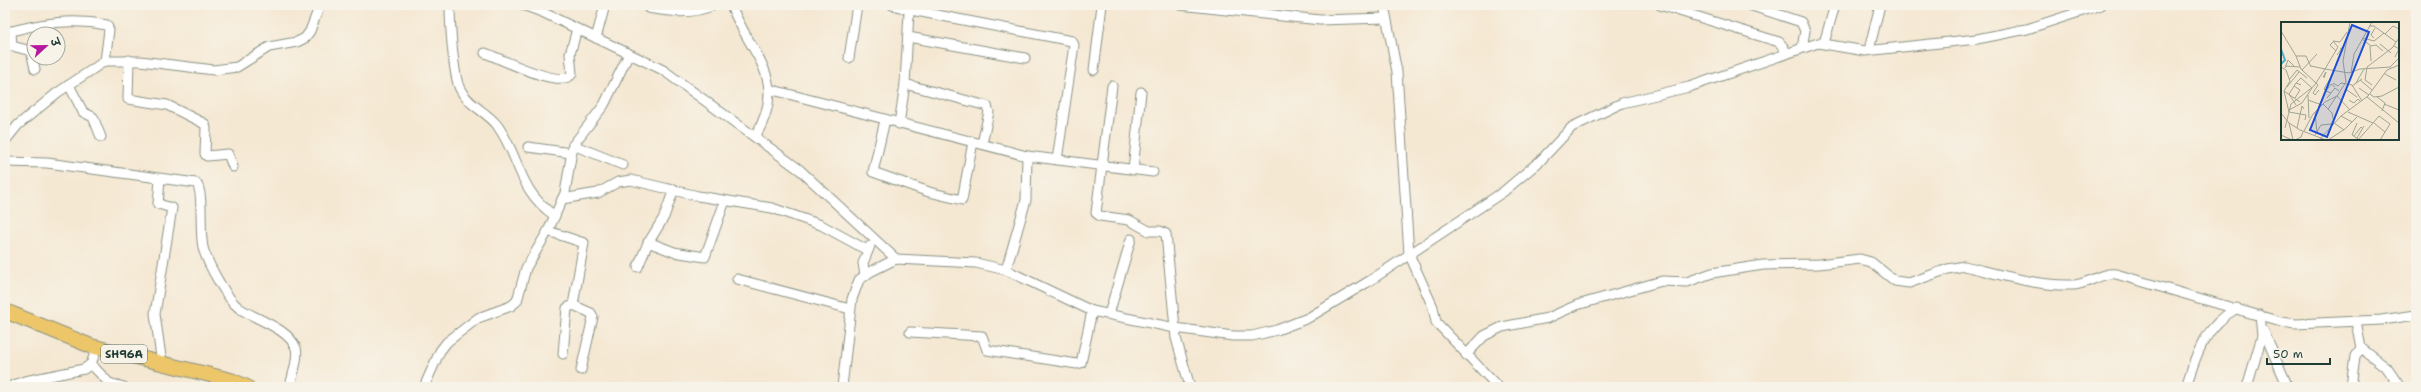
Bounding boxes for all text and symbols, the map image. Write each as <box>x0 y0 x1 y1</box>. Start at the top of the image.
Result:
inset map <box>2281 22 2399 140</box>
north arrow <box>26 26 66 66</box>
text: उ <box>46 35 64 50</box>
scale bar <box>2267 340 2330 366</box>
road number: SH96A <box>101 345 147 363</box>
text: 50 m <box>2273 346 2303 362</box>

